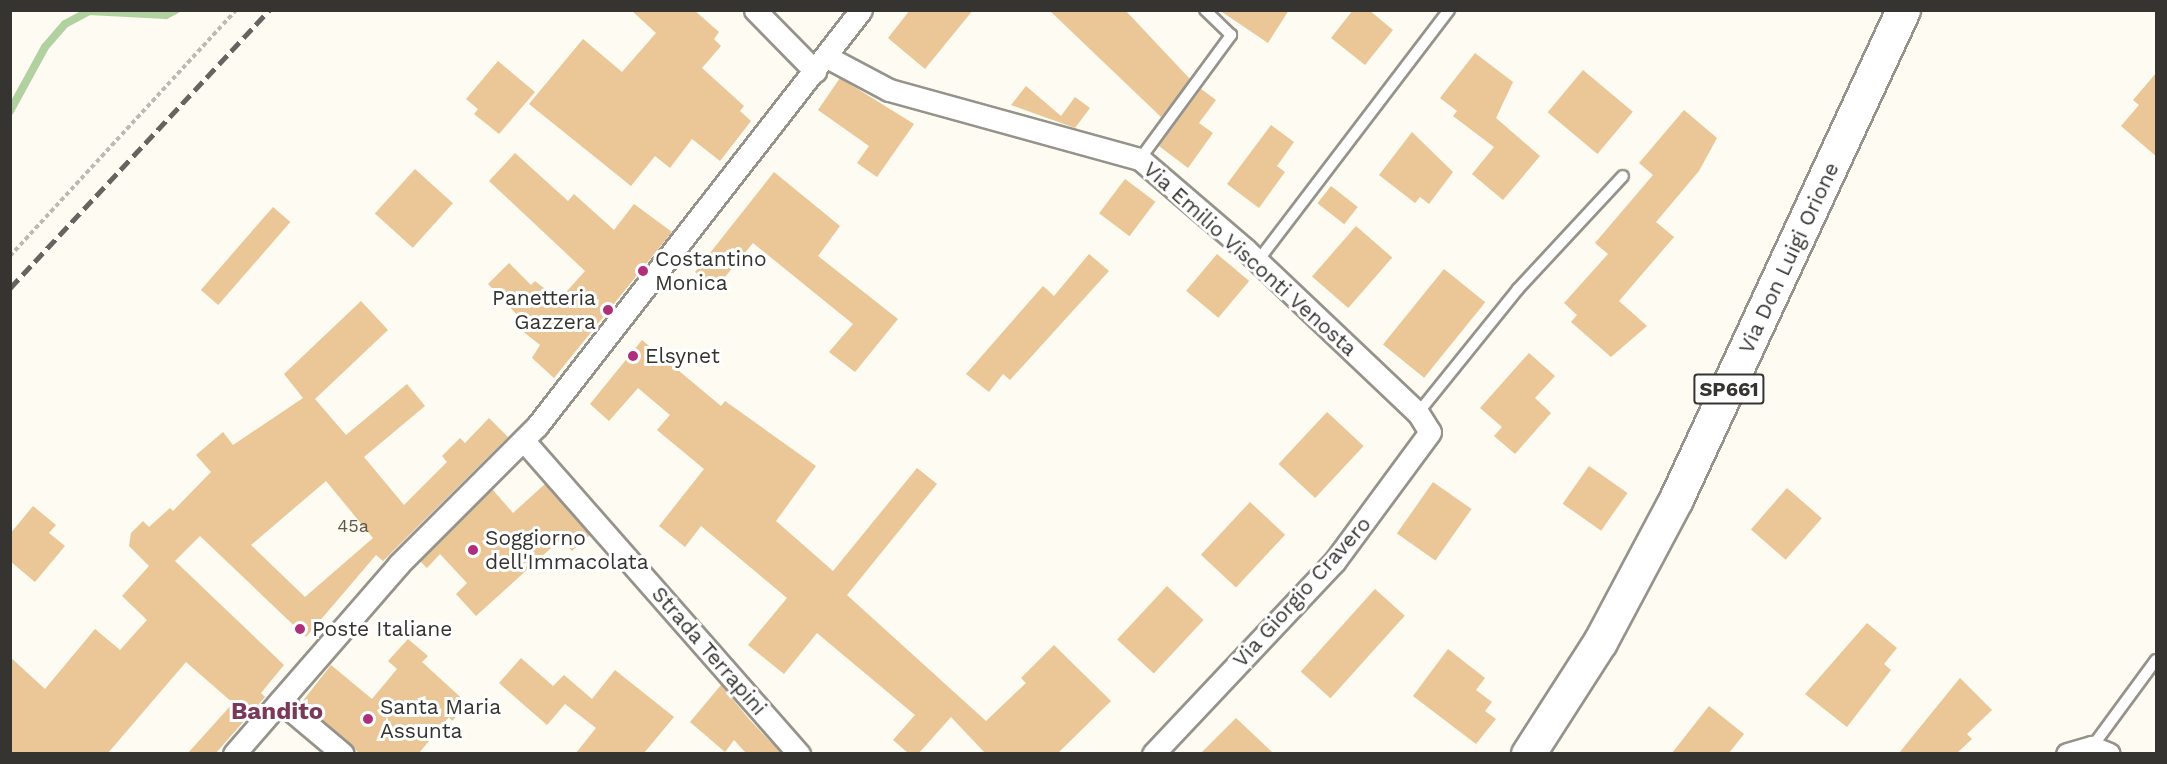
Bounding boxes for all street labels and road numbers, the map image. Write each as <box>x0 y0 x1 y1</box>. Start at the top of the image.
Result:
street label: Via Emilio Visconti Venosta <box>1137 156 1363 362</box>
street label: Via Don Luigi Orione <box>1734 158 1844 358</box>
road number: SP661 <box>1693 372 1765 406</box>
street label: Via Giorgio Cravero <box>1228 511 1376 673</box>
street label: Strada Terrapini <box>646 581 772 721</box>

